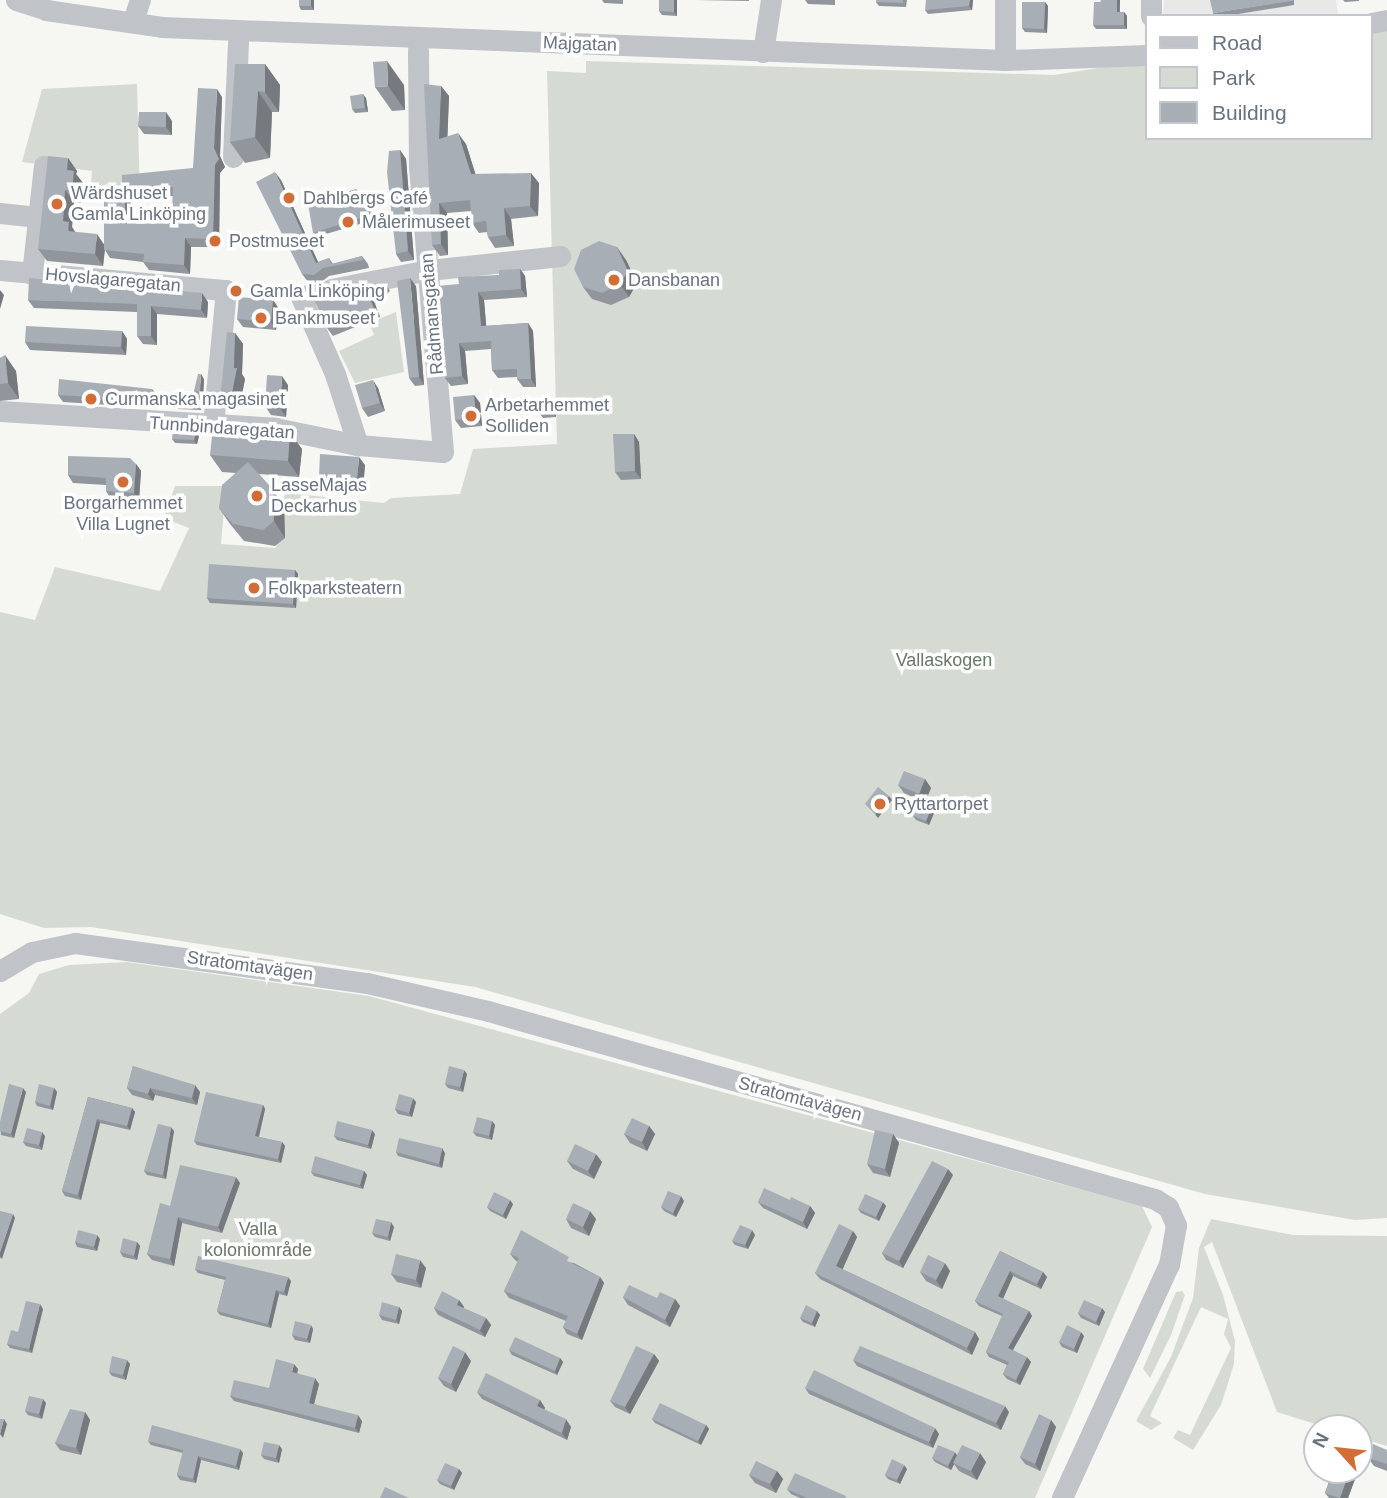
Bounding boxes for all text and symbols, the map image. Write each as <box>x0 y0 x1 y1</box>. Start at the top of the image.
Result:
legend <box>1146 14 1373 140</box>
text: Road <box>1212 31 1262 54</box>
street label: Majgatan <box>543 32 617 56</box>
text: Park <box>1212 66 1255 89</box>
text: Building <box>1212 101 1287 124</box>
place label: Wärdshuset Gamla Linköping <box>71 183 206 226</box>
place label: Dahlbergs Café <box>303 187 428 209</box>
marker: Dahlbergs Café <box>281 190 297 206</box>
marker: Wärdshuset Gamla Linköping <box>49 196 65 212</box>
place label: Målerimuseet <box>362 211 470 233</box>
marker: Målerimuseet <box>340 214 356 230</box>
place label: Postmuseet <box>229 230 324 252</box>
marker: Postmuseet <box>207 233 223 249</box>
street label: Rådmansgatan <box>416 252 448 376</box>
street label: Hovslagaregatan <box>44 263 182 297</box>
place label: Dansbanan <box>628 269 720 291</box>
marker: Dansbanan <box>606 272 622 288</box>
place label: Gamla Linköping <box>250 280 385 302</box>
marker: Gamla Linköping <box>228 283 244 299</box>
place label: Bankmuseet <box>275 307 375 329</box>
marker: Bankmuseet <box>253 310 269 326</box>
place label: Curmanska magasinet <box>105 388 285 410</box>
marker: Curmanska magasinet <box>83 391 99 407</box>
place label: Arbetarhemmet Solliden <box>485 395 609 438</box>
marker: Arbetarhemmet Solliden <box>463 408 479 424</box>
street label: Tunnbindaregatan <box>149 412 295 444</box>
marker: Borgarhemmet Villa Lugnet <box>115 474 131 490</box>
place label: LasseMajas Deckarhus <box>271 475 367 518</box>
marker: LasseMajas Deckarhus <box>249 488 265 504</box>
place label: Borgarhemmet Villa Lugnet <box>63 493 183 536</box>
place label: Folkparksteatern <box>268 577 402 599</box>
marker: Folkparksteatern <box>246 580 262 596</box>
park label: Vallaskogen <box>896 649 992 671</box>
place label: Ryttartorpet <box>894 793 988 815</box>
marker: Ryttartorpet <box>872 796 888 812</box>
street label: Stratomtavägen <box>186 946 314 986</box>
street label: Stratomtavägen <box>736 1072 864 1126</box>
park label: Valla koloniområde <box>204 1219 312 1262</box>
north arrow <box>1303 1414 1373 1484</box>
text: N <box>1308 1429 1333 1451</box>

